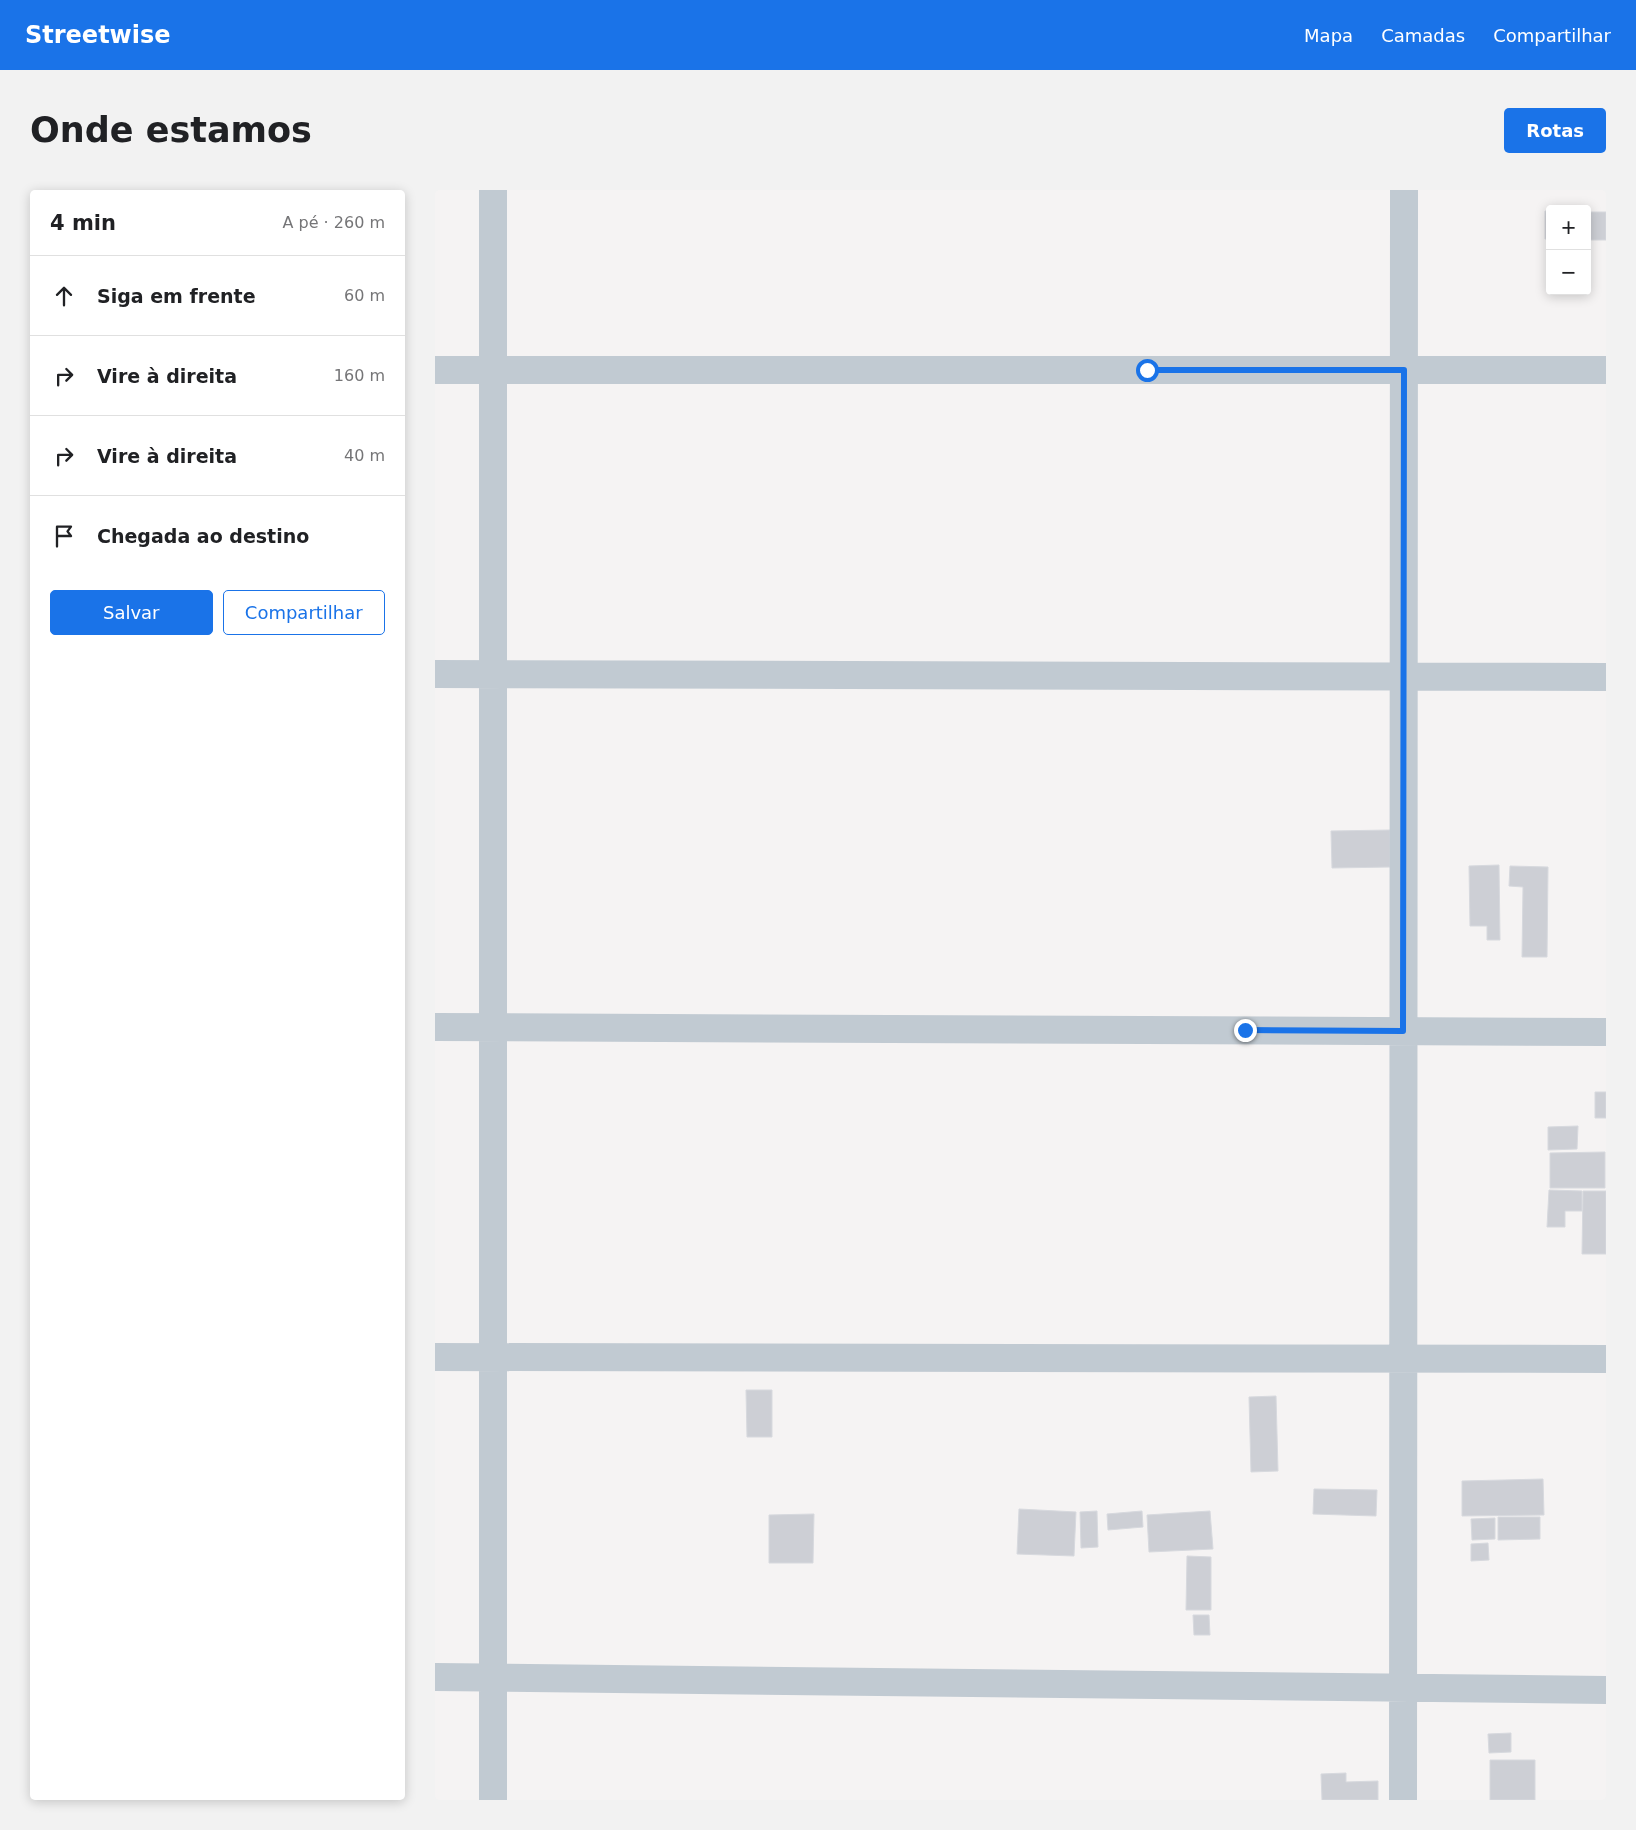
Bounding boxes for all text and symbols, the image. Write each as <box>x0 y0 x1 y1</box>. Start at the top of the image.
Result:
text: Streetwise <box>25 21 171 49</box>
text: Mapa <box>1304 25 1353 46</box>
text: Camadas <box>1381 25 1465 46</box>
text: Compartilhar <box>1493 25 1611 46</box>
button: Rotas <box>1504 108 1606 153</box>
text: Onde estamos <box>30 110 312 150</box>
map controls <box>1546 205 1591 295</box>
button: + <box>1546 205 1591 250</box>
text: 4 min <box>50 211 116 235</box>
text: A pé · 260 m <box>283 213 385 232</box>
button: − <box>1546 250 1591 295</box>
icon: ahead <box>50 282 78 310</box>
text: Siga em frente <box>97 285 256 307</box>
text: 60 m <box>344 286 385 305</box>
route start <box>1136 359 1159 382</box>
icon: right <box>50 362 78 390</box>
text: Vire à direita <box>97 365 237 387</box>
text: 160 m <box>334 366 385 385</box>
icon: right <box>50 442 78 470</box>
text: Vire à direita <box>97 445 237 467</box>
text: 40 m <box>344 446 385 465</box>
icon: arrive <box>50 522 78 550</box>
text: Chegada ao destino <box>97 525 309 547</box>
button: Salvar <box>50 590 213 635</box>
button: Compartilhar <box>223 590 385 635</box>
route end <box>1234 1019 1257 1042</box>

